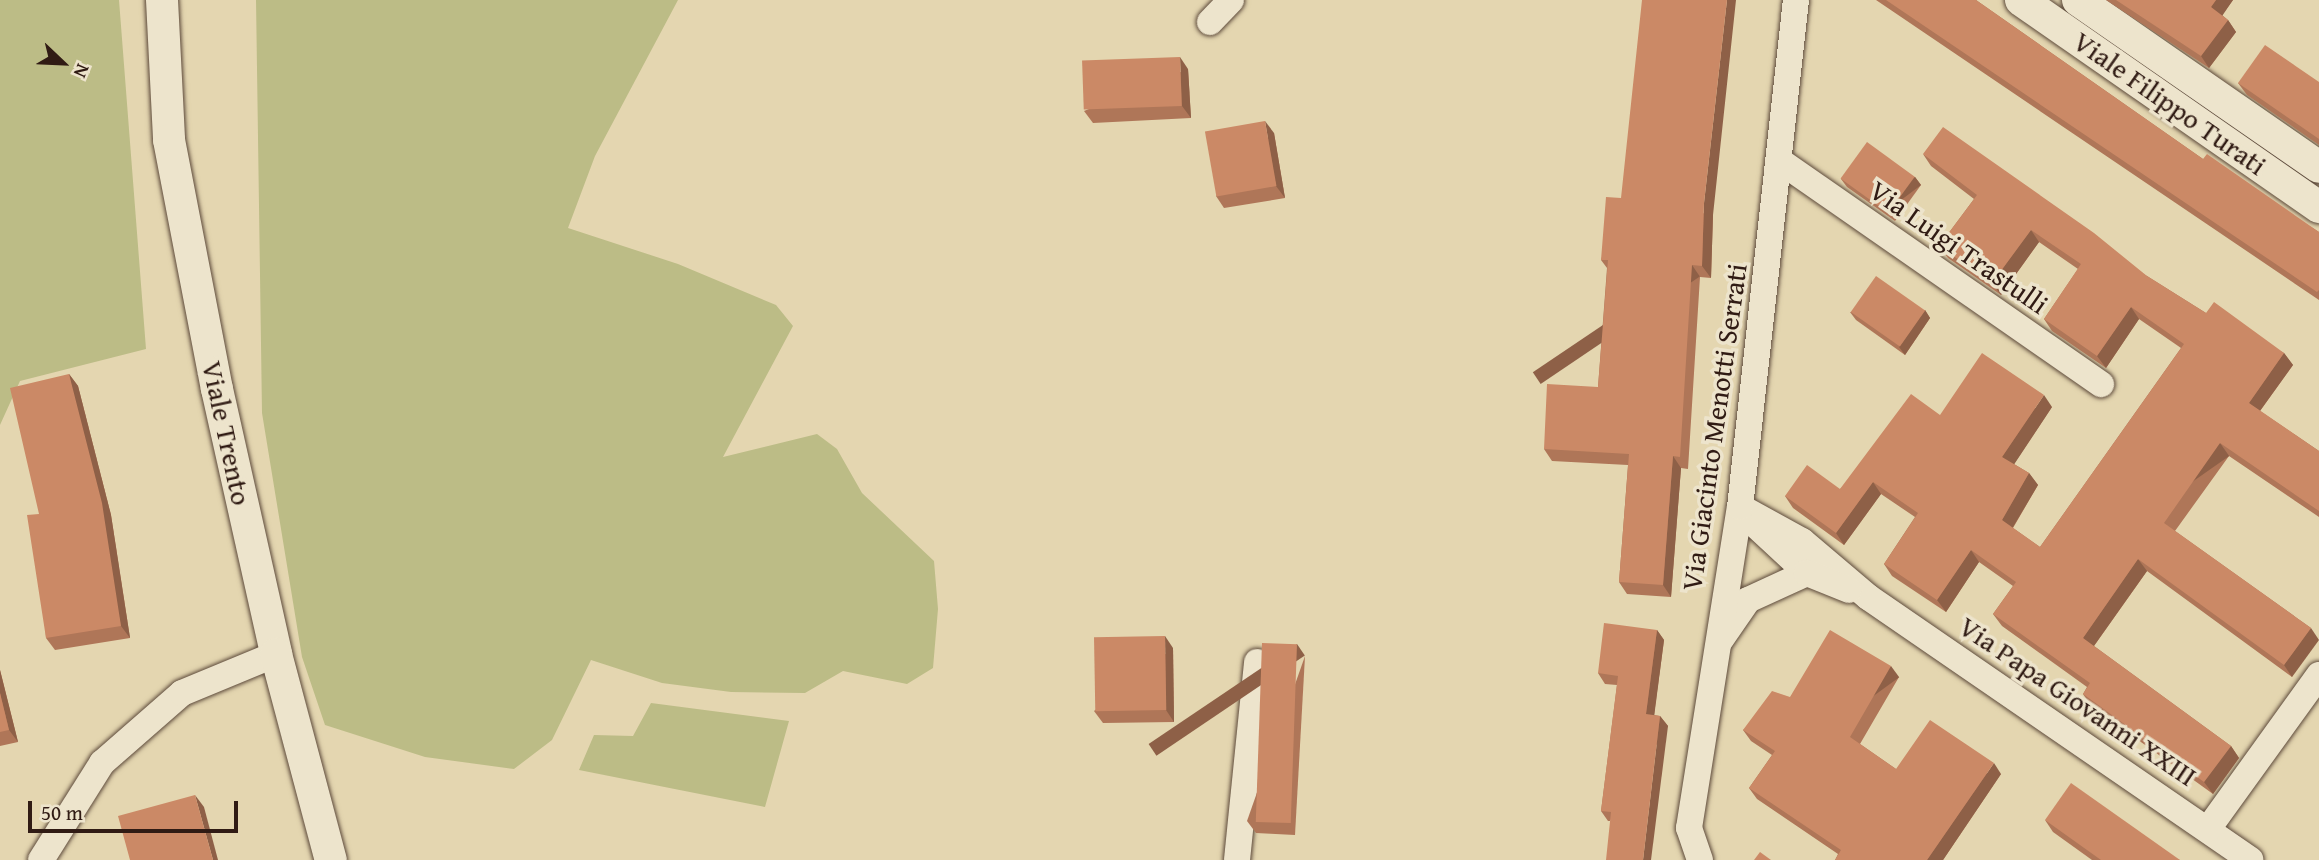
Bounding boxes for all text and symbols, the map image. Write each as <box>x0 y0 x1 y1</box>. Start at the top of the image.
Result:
street label: Viale Filippo Turati <box>2067 24 2273 182</box>
north arrow <box>28 28 98 98</box>
text: N <box>67 60 98 83</box>
street label: Via Luigi Trastulli <box>1863 173 2055 321</box>
street label: Via Giacinto Menotti Serrati <box>1674 261 1754 593</box>
street label: Viale Trento <box>195 358 259 508</box>
street label: Via Papa Giovanni XXIII <box>1953 609 2203 793</box>
scale bar <box>32 786 242 830</box>
text: 50 m <box>41 797 83 828</box>

